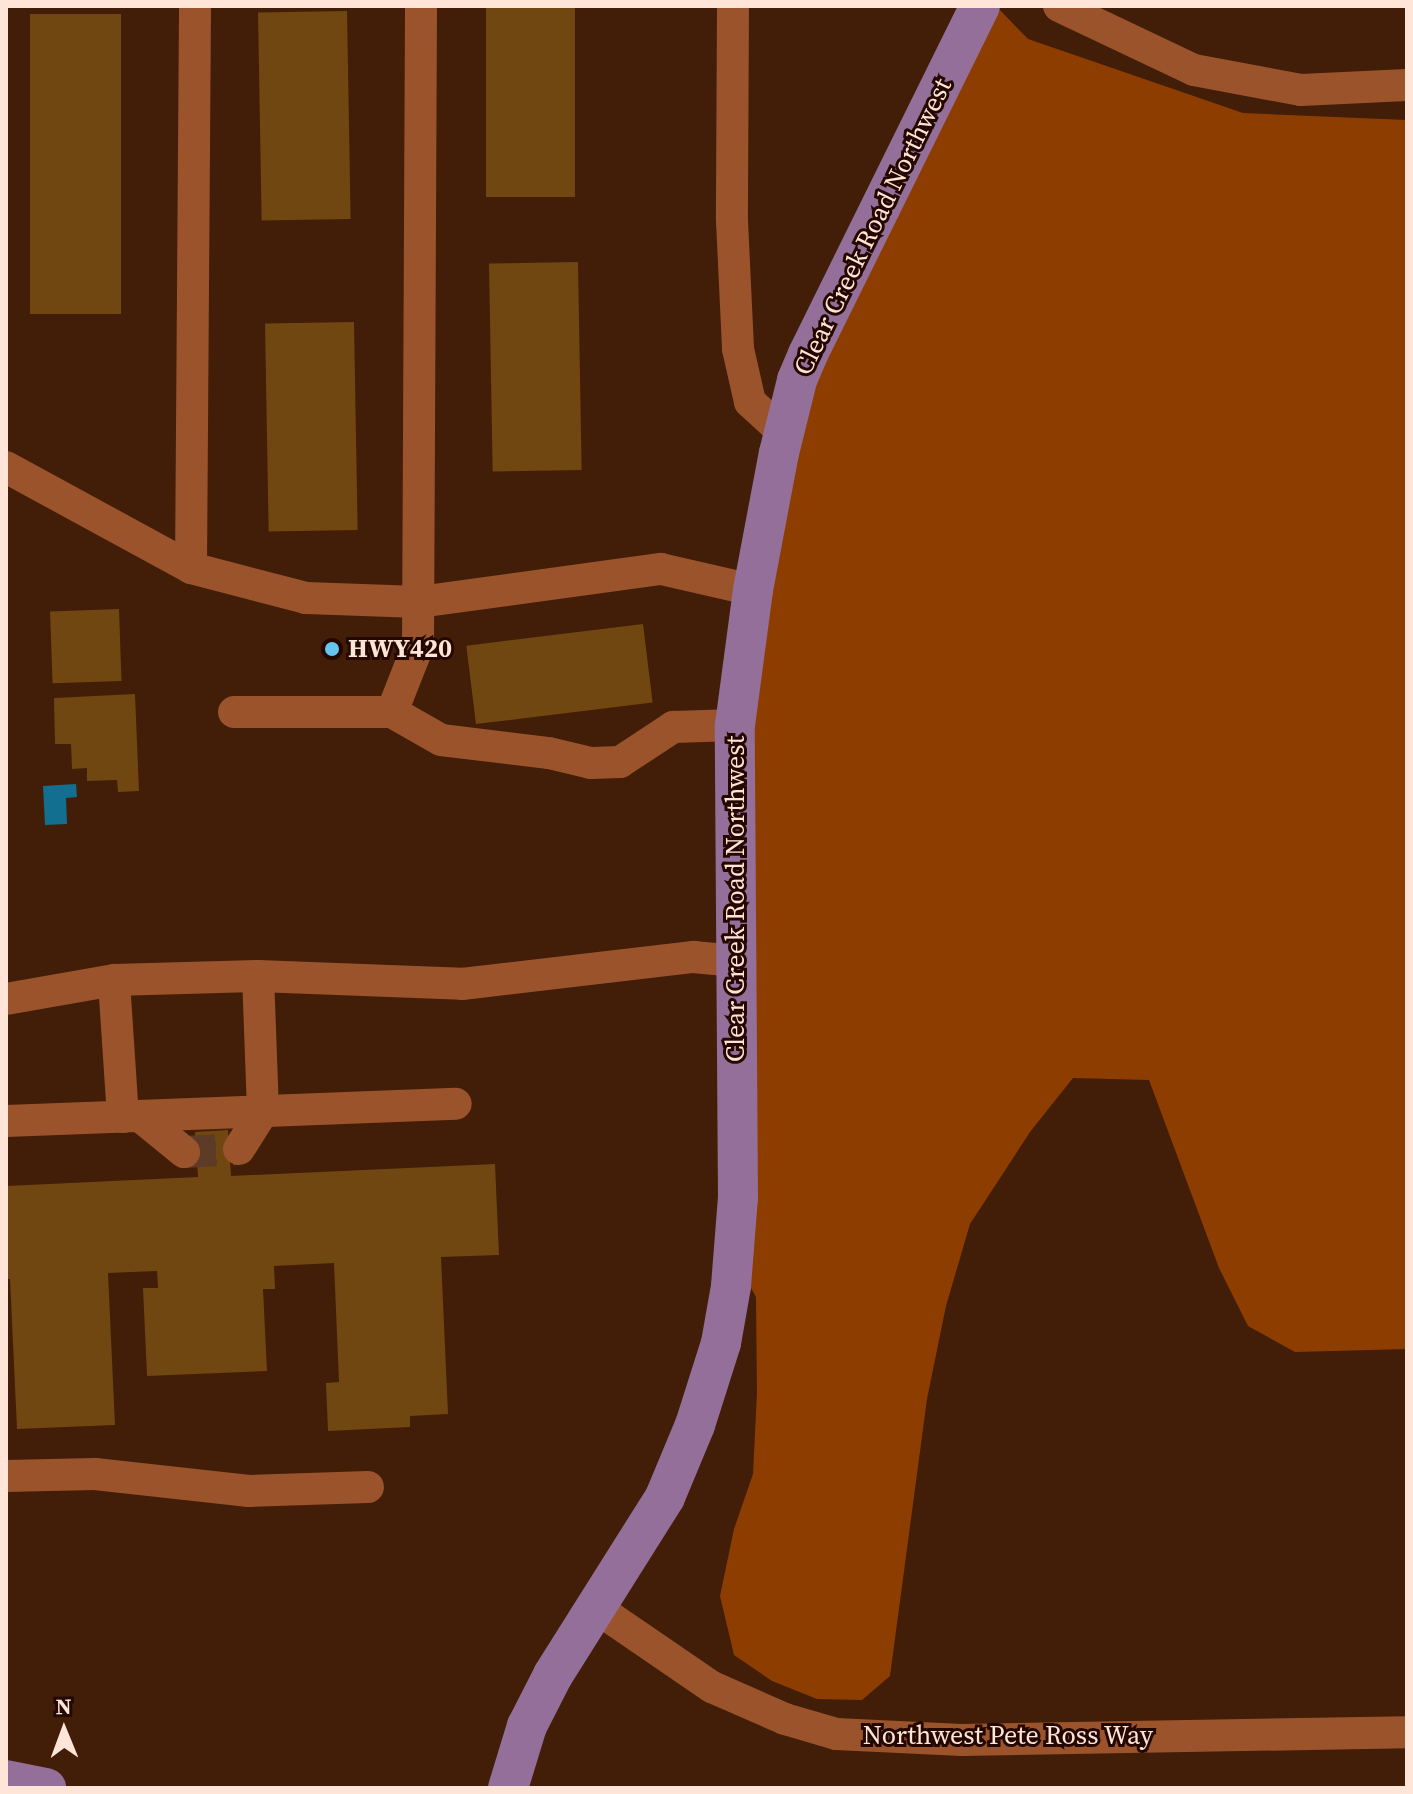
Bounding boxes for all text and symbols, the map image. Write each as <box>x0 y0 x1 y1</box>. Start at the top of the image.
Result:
street label: Clear Creek Road Northwest <box>787 74 959 380</box>
place label: HWY420 <box>348 633 452 665</box>
marker: HWY420 <box>323 640 341 658</box>
street label: Clear Creek Road Northwest <box>720 736 752 1062</box>
north arrow <box>24 1690 104 1770</box>
text: N <box>55 1691 72 1721</box>
street label: Northwest Pete Ross Way <box>862 1720 1154 1752</box>

